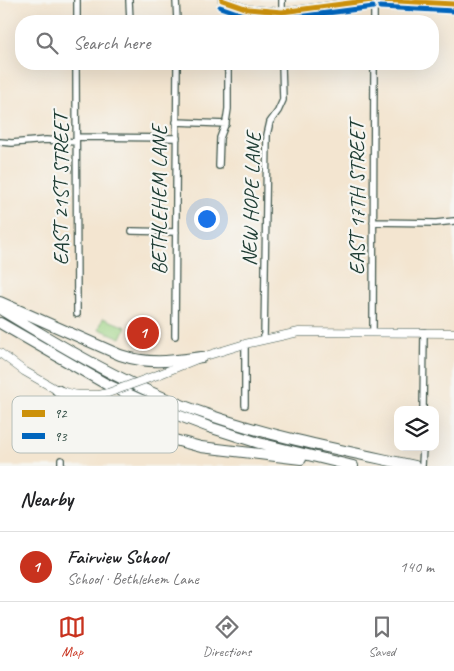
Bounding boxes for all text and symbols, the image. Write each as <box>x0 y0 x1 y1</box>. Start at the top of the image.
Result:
search box <box>15 15 439 70</box>
icon: search <box>33 29 61 57</box>
text: Search here <box>73 31 150 55</box>
street label: EAST 21ST STREET <box>48 107 74 265</box>
street label: EAST 17TH STREET <box>344 116 370 275</box>
street label: BETHLEHEM LANE <box>146 123 172 275</box>
street label: NEW HOPE LANE <box>236 129 266 267</box>
your location <box>194 206 220 232</box>
pin: 1 <box>127 314 159 352</box>
legend <box>12 396 178 453</box>
text: 92 <box>54 405 68 422</box>
map controls <box>394 406 439 451</box>
button: layers <box>394 406 439 451</box>
text: 93 <box>54 428 68 445</box>
text: Nearby <box>20 486 73 512</box>
text: Fairview School <box>67 545 167 569</box>
text: 1 <box>32 557 40 577</box>
text: 140 m <box>400 557 434 577</box>
text: School · Bethlehem Lane <box>67 569 199 589</box>
tab: Map <box>58 613 86 660</box>
tab: Directions <box>203 613 251 660</box>
tab: Saved <box>368 613 396 660</box>

